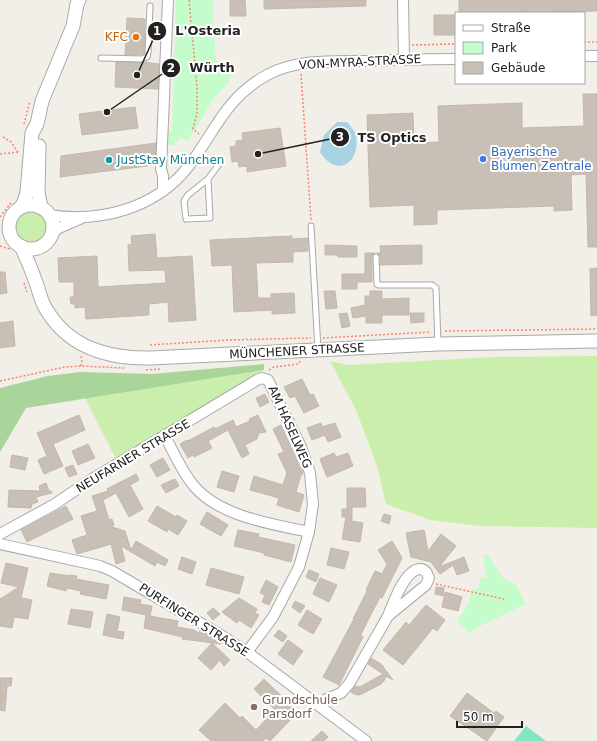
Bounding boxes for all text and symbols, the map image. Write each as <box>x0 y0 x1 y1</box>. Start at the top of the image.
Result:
legend <box>455 12 585 84</box>
callout: L'Osteria <box>147 18 249 43</box>
text: Straße <box>491 21 531 35</box>
text: L'Osteria <box>175 23 241 38</box>
text: 1 <box>153 24 161 38</box>
place label: KFC <box>105 30 128 44</box>
marker: KFC <box>131 32 141 42</box>
text: Park <box>491 41 517 55</box>
street label: VON-MYRA-STRASSE <box>299 52 421 72</box>
callout: Würth <box>161 55 243 80</box>
text: Würth <box>189 60 235 75</box>
text: 2 <box>167 61 175 75</box>
text: Gebäude <box>491 61 545 75</box>
callout: TS Optics <box>330 125 435 150</box>
text: 3 <box>336 130 344 144</box>
text: TS Optics <box>357 130 427 145</box>
place label: Bayerische Blumen Zentrale <box>491 145 592 173</box>
place label: JustStay München <box>116 153 224 167</box>
marker: Bayerische Blumen Zentrale <box>478 154 488 164</box>
marker: JustStay München <box>104 155 114 165</box>
street label: MÜNCHENER STRASSE <box>229 338 365 362</box>
street label: AM HASELWEG <box>265 383 315 471</box>
street label: NEUFARNER STRASSE <box>74 416 192 496</box>
street label: PURFINGER STRASSE <box>137 581 251 659</box>
place label: Grundschule Parsdorf <box>262 693 338 721</box>
marker: Grundschule Parsdorf <box>249 702 259 712</box>
scale bar <box>457 703 522 729</box>
text: 50 m <box>463 710 494 724</box>

